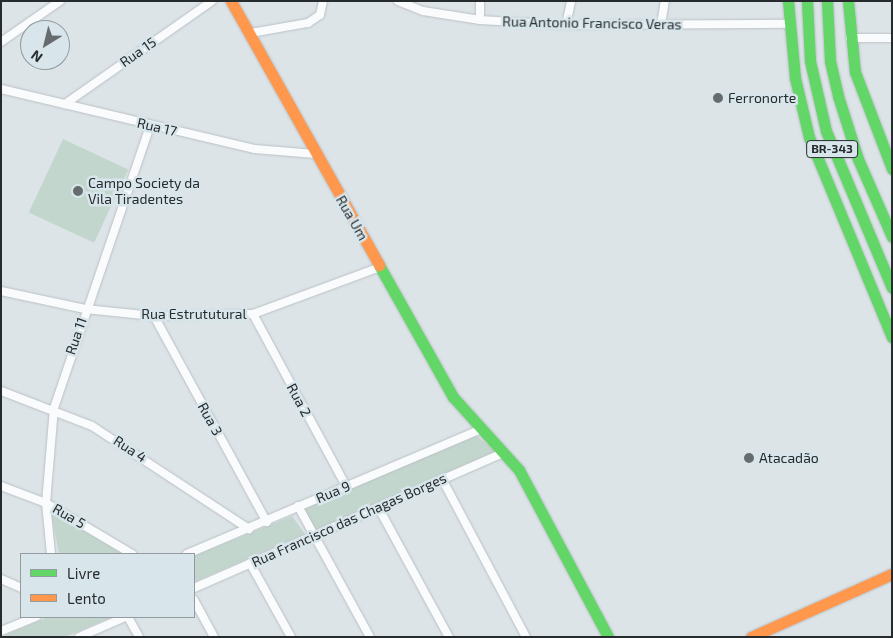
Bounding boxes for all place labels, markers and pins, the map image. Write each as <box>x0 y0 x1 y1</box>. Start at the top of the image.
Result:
place label: Ferronorte <box>728 90 796 106</box>
marker: Ferronorte <box>712 92 724 104</box>
place label: Campo Society da Vila Tiradentes <box>88 175 200 208</box>
marker: Campo Society da Vila Tiradentes <box>72 185 84 197</box>
place label: Atacadão <box>759 450 819 466</box>
marker: Atacadão <box>743 452 755 464</box>

